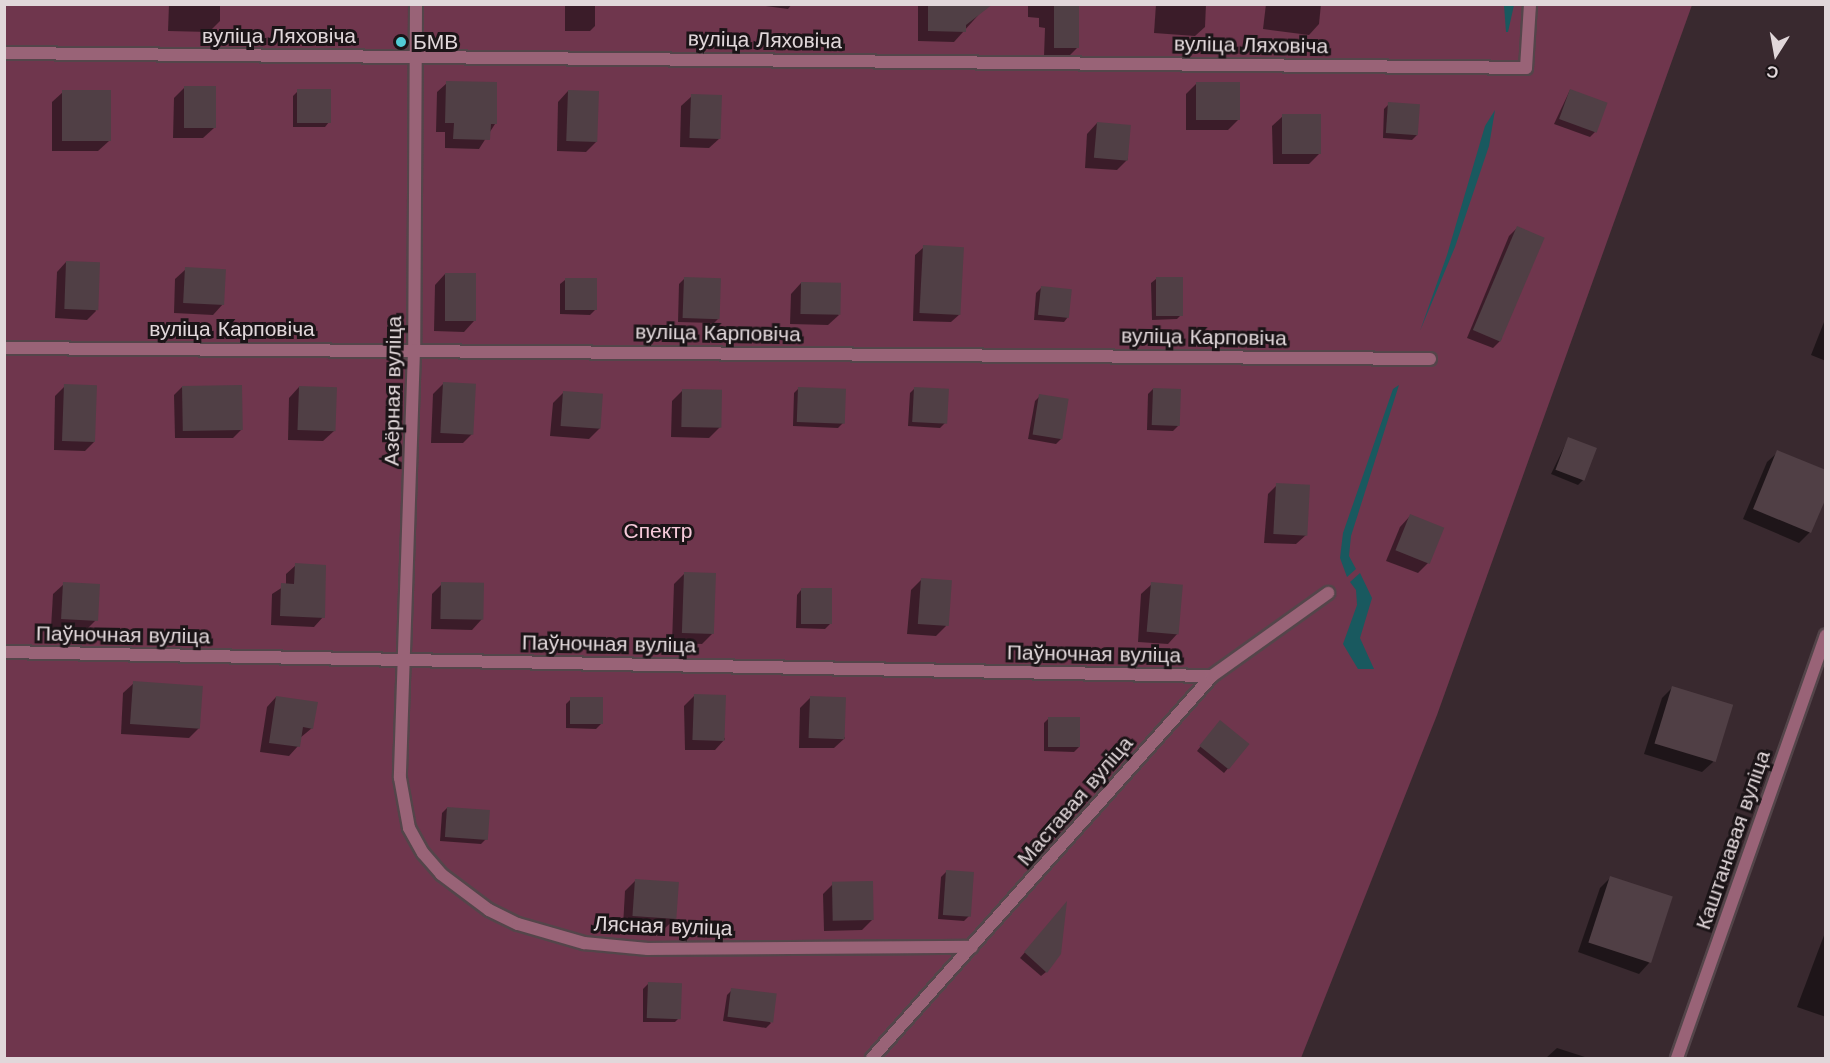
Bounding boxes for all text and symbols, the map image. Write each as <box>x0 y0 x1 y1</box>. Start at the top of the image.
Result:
street label: вуліца Ляховіча <box>202 23 356 49</box>
north arrow <box>1746 24 1806 84</box>
street label: вуліца Ляховіча <box>688 26 842 54</box>
place label: БМВ <box>413 29 458 55</box>
street label: вуліца Ляховіча <box>1174 31 1328 59</box>
marker: БМВ <box>394 35 408 49</box>
text: С <box>1765 62 1780 83</box>
street label: вуліца Карповіча <box>149 316 315 342</box>
street label: Азёрная вуліца <box>379 316 407 466</box>
street label: вуліца Карповіча <box>635 319 801 347</box>
street label: вуліца Карповіча <box>1121 323 1287 351</box>
park label: Спектр <box>624 518 692 544</box>
street label: Паўночная вуліца <box>36 621 210 649</box>
street label: Паўночная вуліца <box>522 630 696 658</box>
street label: Паўночная вуліца <box>1007 640 1181 668</box>
street label: Маставая вуліца <box>1012 731 1138 871</box>
street label: Каштанавая вуліца <box>1691 747 1775 933</box>
street label: Лясная вуліца <box>593 911 733 941</box>

